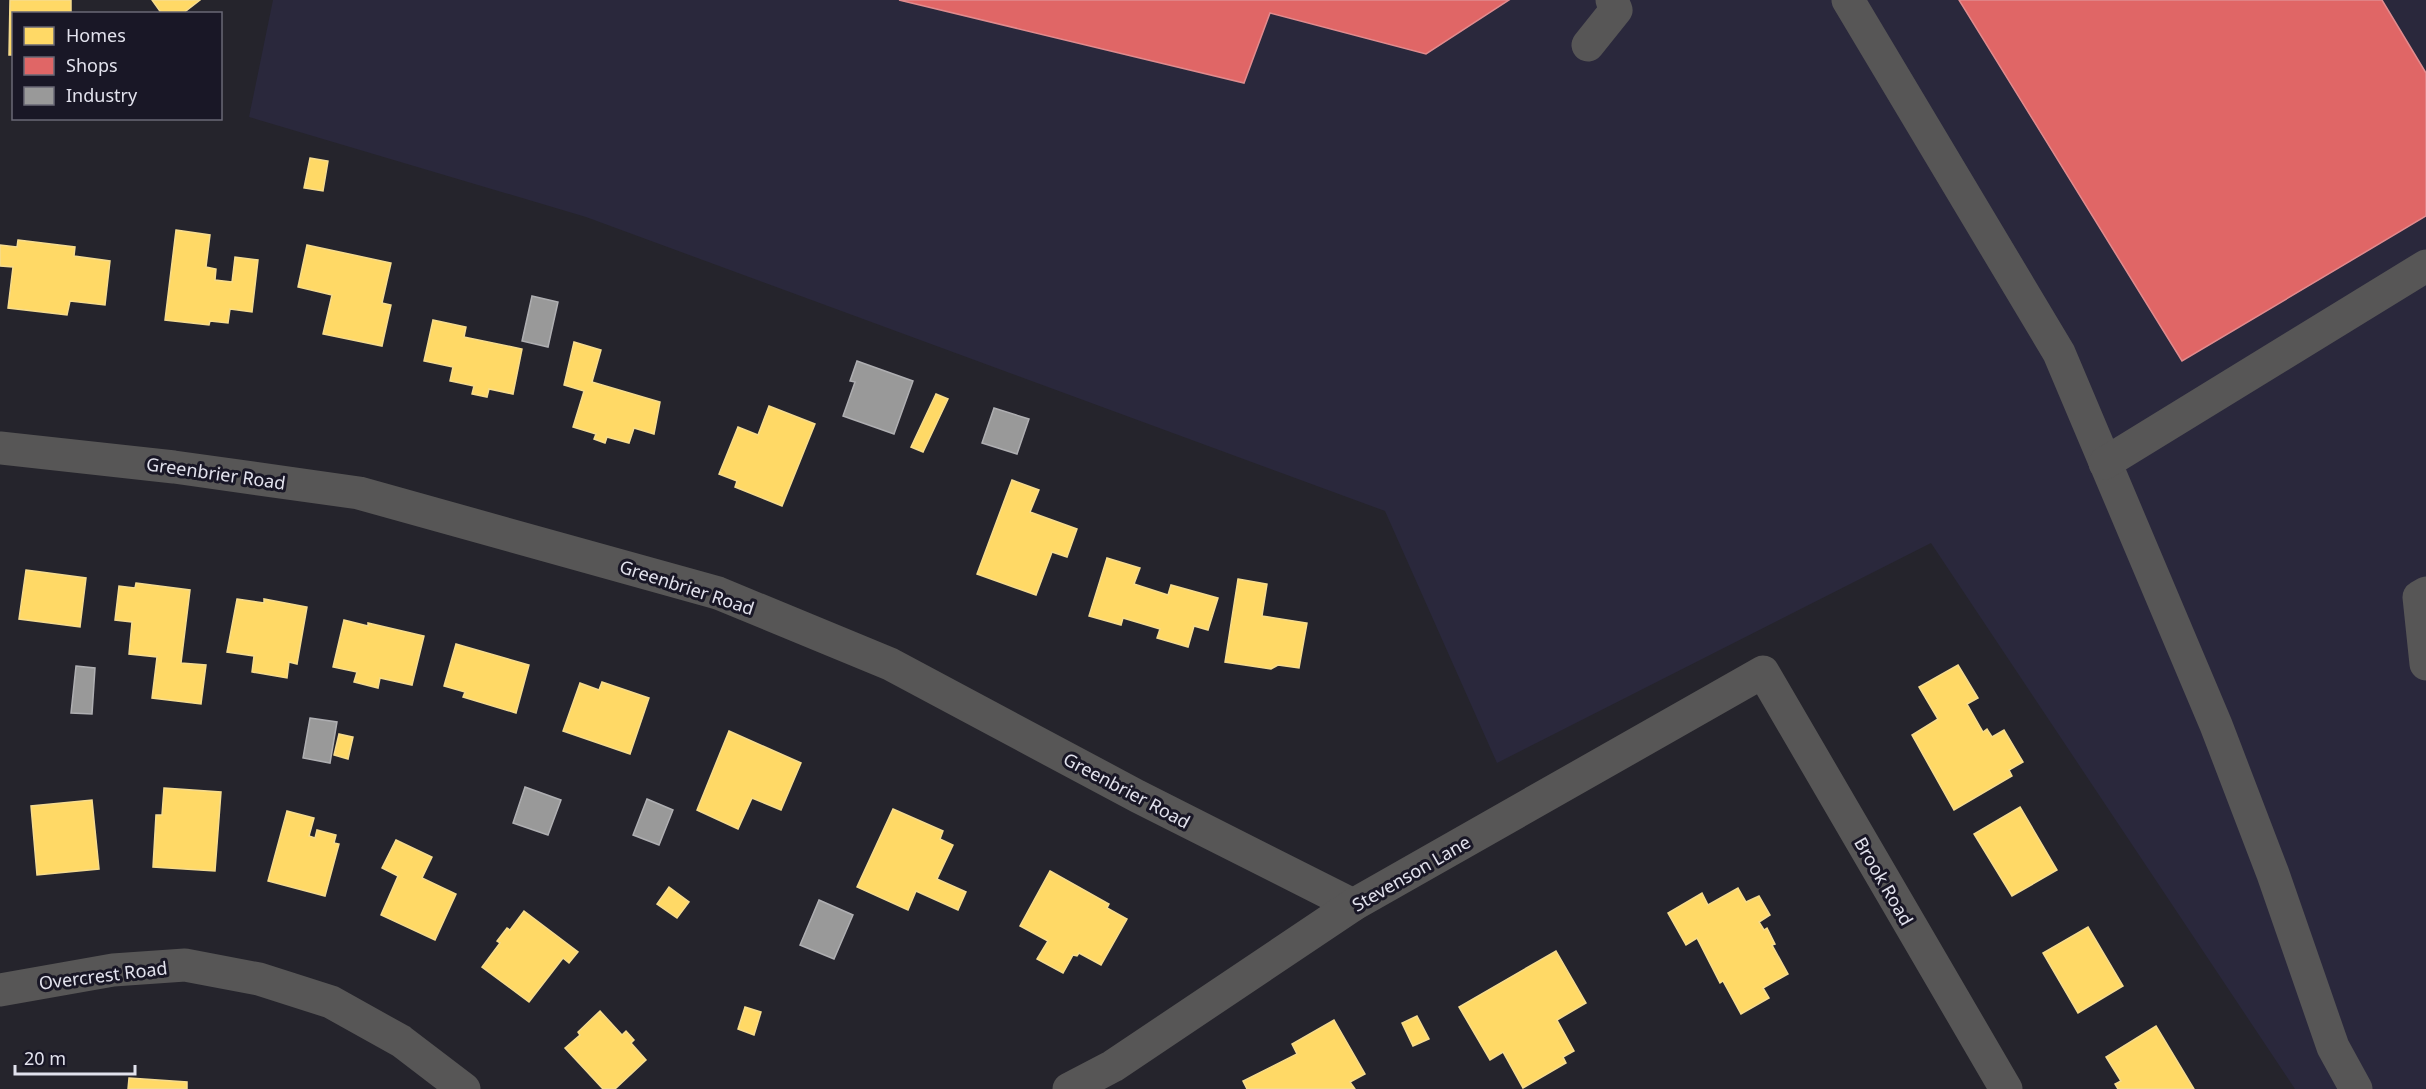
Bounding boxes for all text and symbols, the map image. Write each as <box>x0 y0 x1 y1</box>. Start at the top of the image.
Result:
legend <box>12 12 222 120</box>
text: Homes <box>66 23 126 47</box>
text: Shops <box>66 53 118 77</box>
text: Industry <box>66 83 138 107</box>
street label: Greenbrier Road <box>145 451 287 495</box>
street label: Greenbrier Road <box>617 554 757 620</box>
street label: Greenbrier Road <box>1059 746 1195 834</box>
street label: Stevenson Lane <box>1348 829 1474 917</box>
street label: Brook Road <box>1849 833 1919 929</box>
street label: Overcrest Road <box>37 955 169 995</box>
scale bar <box>15 1038 135 1076</box>
text: 20 m <box>24 1046 66 1070</box>

